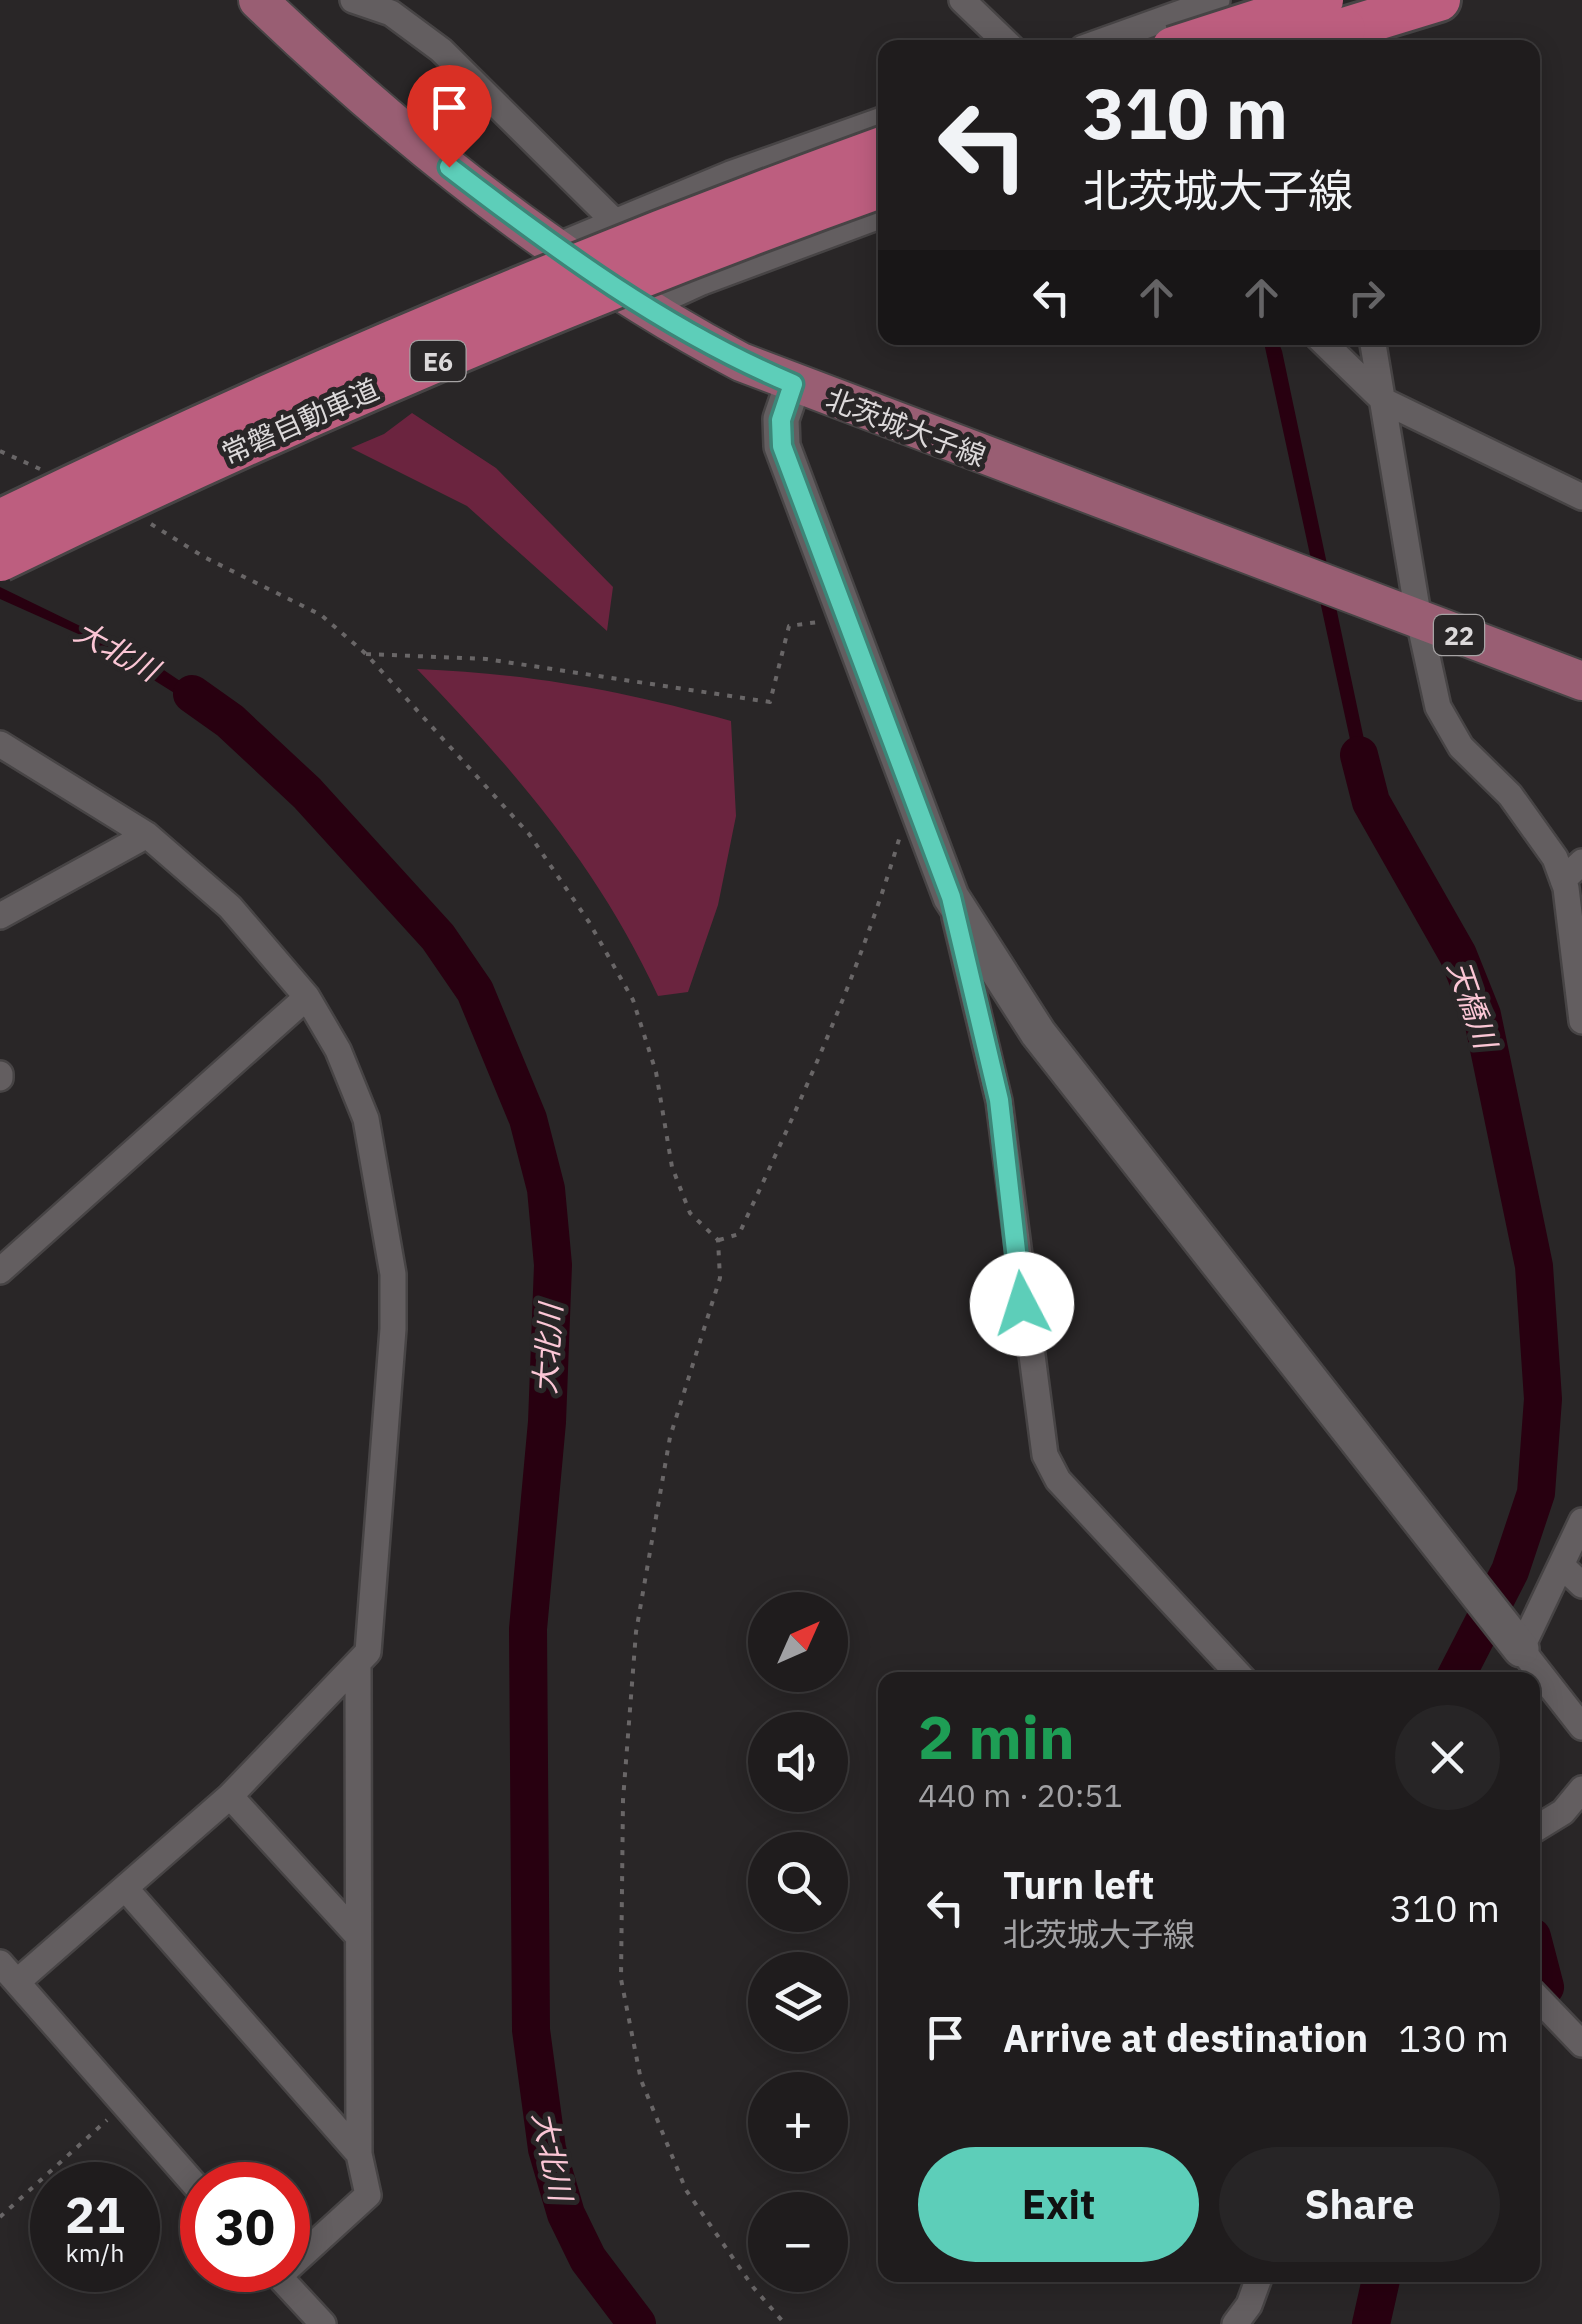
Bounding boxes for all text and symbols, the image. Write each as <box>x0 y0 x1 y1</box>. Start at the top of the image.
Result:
pin <box>407 65 492 168</box>
text: 310 m <box>1083 67 1288 158</box>
icon: arrive <box>422 80 477 135</box>
icon: left <box>918 80 1048 210</box>
text: 北茨城大子線 <box>1083 161 1353 219</box>
icon: left <box>1024 270 1079 325</box>
icon: ahead <box>1129 270 1184 325</box>
icon: ahead <box>1234 270 1289 325</box>
icon: right <box>1339 270 1394 325</box>
road number: E6 <box>410 341 466 381</box>
street label: 常磐自動車道 <box>216 370 384 472</box>
street label: 北茨城大子線 <box>821 380 991 474</box>
water label: 大北川 <box>68 611 168 690</box>
road number: 22 <box>1434 615 1484 655</box>
water label: 天橋川 <box>1440 955 1507 1056</box>
position arrow <box>970 1252 1074 1356</box>
water label: 大北川 <box>524 1300 570 1395</box>
north arrow <box>748 1592 848 1692</box>
map controls <box>748 1592 848 2292</box>
text: 2 min <box>918 1697 1075 1776</box>
button: close <box>1395 1705 1500 1810</box>
button: sound <box>748 1712 848 1812</box>
text: 440 m · 20:51 <box>918 1774 1123 1816</box>
button: search <box>748 1832 848 1932</box>
text: Turn left <box>1003 1860 1154 1909</box>
icon: left <box>918 1880 973 1935</box>
text: 310 m <box>1389 1883 1500 1932</box>
text: 北茨城大子線 <box>1003 1913 1195 1955</box>
button: layers <box>748 1952 848 2052</box>
icon: arrive <box>918 2010 973 2065</box>
text: Arrive at destination <box>1003 2013 1368 2062</box>
text: 130 m <box>1398 2013 1509 2062</box>
button: + <box>748 2072 848 2172</box>
water label: 大北川 <box>525 2108 582 2207</box>
button: Exit <box>918 2147 1199 2262</box>
button: Share <box>1219 2147 1500 2262</box>
speed limit sign: 30 <box>180 2162 310 2292</box>
text: 21 <box>65 2182 125 2247</box>
button: − <box>748 2192 848 2292</box>
text: km/h <box>66 2236 124 2269</box>

